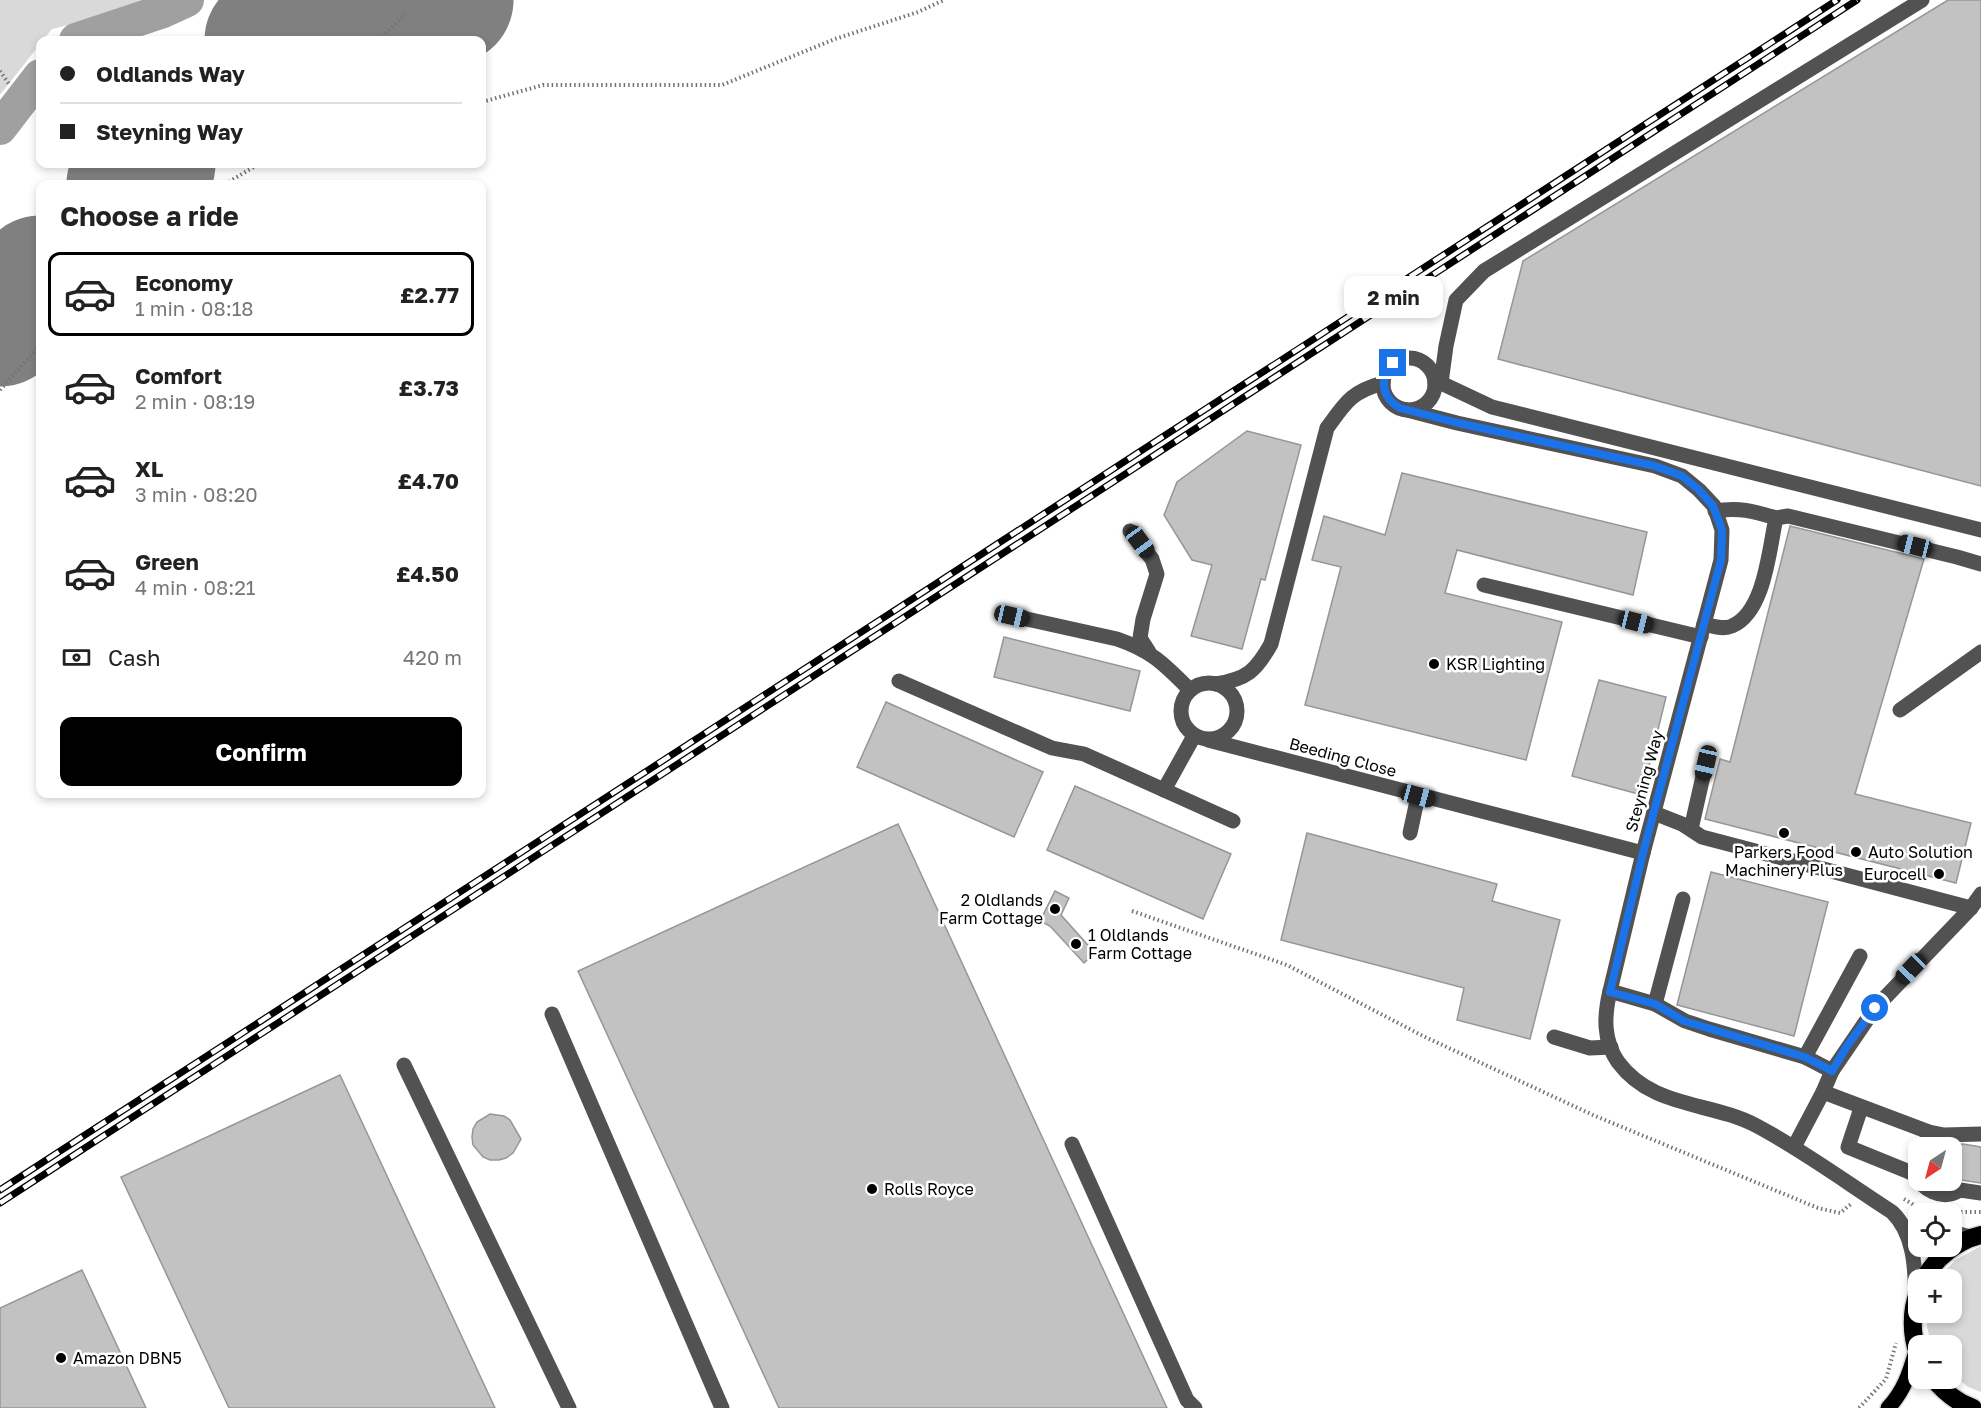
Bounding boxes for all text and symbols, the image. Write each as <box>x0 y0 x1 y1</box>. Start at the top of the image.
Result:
text: Oldlands Way <box>96 60 245 87</box>
text: Steyning Way <box>96 118 243 145</box>
text: Choose a ride <box>60 200 239 232</box>
icon: car <box>63 267 117 321</box>
text: Economy <box>135 269 233 296</box>
callout: 2 min <box>1344 276 1442 318</box>
text: £2.77 <box>400 281 459 308</box>
text: 2 min <box>1367 285 1420 309</box>
text: 1 min · 08:18 <box>135 296 254 320</box>
route end <box>1379 349 1406 376</box>
icon: car <box>63 360 117 414</box>
text: Comfort <box>135 362 222 389</box>
text: £3.73 <box>399 374 459 401</box>
text: 2 min · 08:19 <box>135 389 255 413</box>
icon: car <box>63 453 117 507</box>
text: XL <box>135 455 163 482</box>
text: £4.70 <box>397 467 459 494</box>
text: 3 min · 08:20 <box>135 482 258 506</box>
car <box>1122 522 1158 562</box>
car <box>1895 533 1935 559</box>
icon: car <box>63 546 117 600</box>
text: Green <box>135 548 199 575</box>
text: £4.50 <box>396 560 459 587</box>
text: 4 min · 08:21 <box>135 575 255 599</box>
car <box>992 603 1032 629</box>
car <box>1616 609 1656 635</box>
icon: cash <box>60 641 93 674</box>
text: Cash <box>108 644 161 671</box>
text: 420 m <box>403 645 462 669</box>
place label: KSR Lighting <box>1446 654 1545 674</box>
marker: KSR Lighting <box>1427 657 1441 671</box>
button: Confirm <box>60 717 462 786</box>
street label: Steyning Way <box>1621 728 1667 834</box>
street label: Beeding Close <box>1287 733 1399 781</box>
car <box>1693 743 1719 783</box>
car <box>1398 783 1438 809</box>
marker: Parkers Food Machinery Plus <box>1777 826 1791 840</box>
place label: Parkers Food Machinery Plus <box>1725 842 1843 880</box>
place label: Auto Solution <box>1868 842 1973 862</box>
marker: Auto Solution <box>1849 845 1863 859</box>
place label: Eurocell <box>1864 864 1927 884</box>
marker: Eurocell <box>1932 867 1946 881</box>
place label: 2 Oldlands Farm Cottage <box>939 890 1043 928</box>
marker: 2 Oldlands Farm Cottage <box>1048 902 1062 916</box>
place label: 1 Oldlands Farm Cottage <box>1088 925 1192 963</box>
marker: 1 Oldlands Farm Cottage <box>1069 937 1083 951</box>
car <box>1892 950 1930 988</box>
route start <box>1861 994 1888 1021</box>
north arrow <box>1908 1137 1962 1191</box>
map controls <box>1908 1137 1962 1389</box>
place label: Rolls Royce <box>884 1179 974 1199</box>
marker: Rolls Royce <box>865 1182 879 1196</box>
button: locate <box>1908 1203 1962 1257</box>
button: + <box>1908 1269 1962 1323</box>
button: − <box>1908 1335 1962 1389</box>
place label: Amazon DBN5 <box>73 1348 182 1368</box>
marker: Amazon DBN5 <box>54 1351 68 1365</box>

